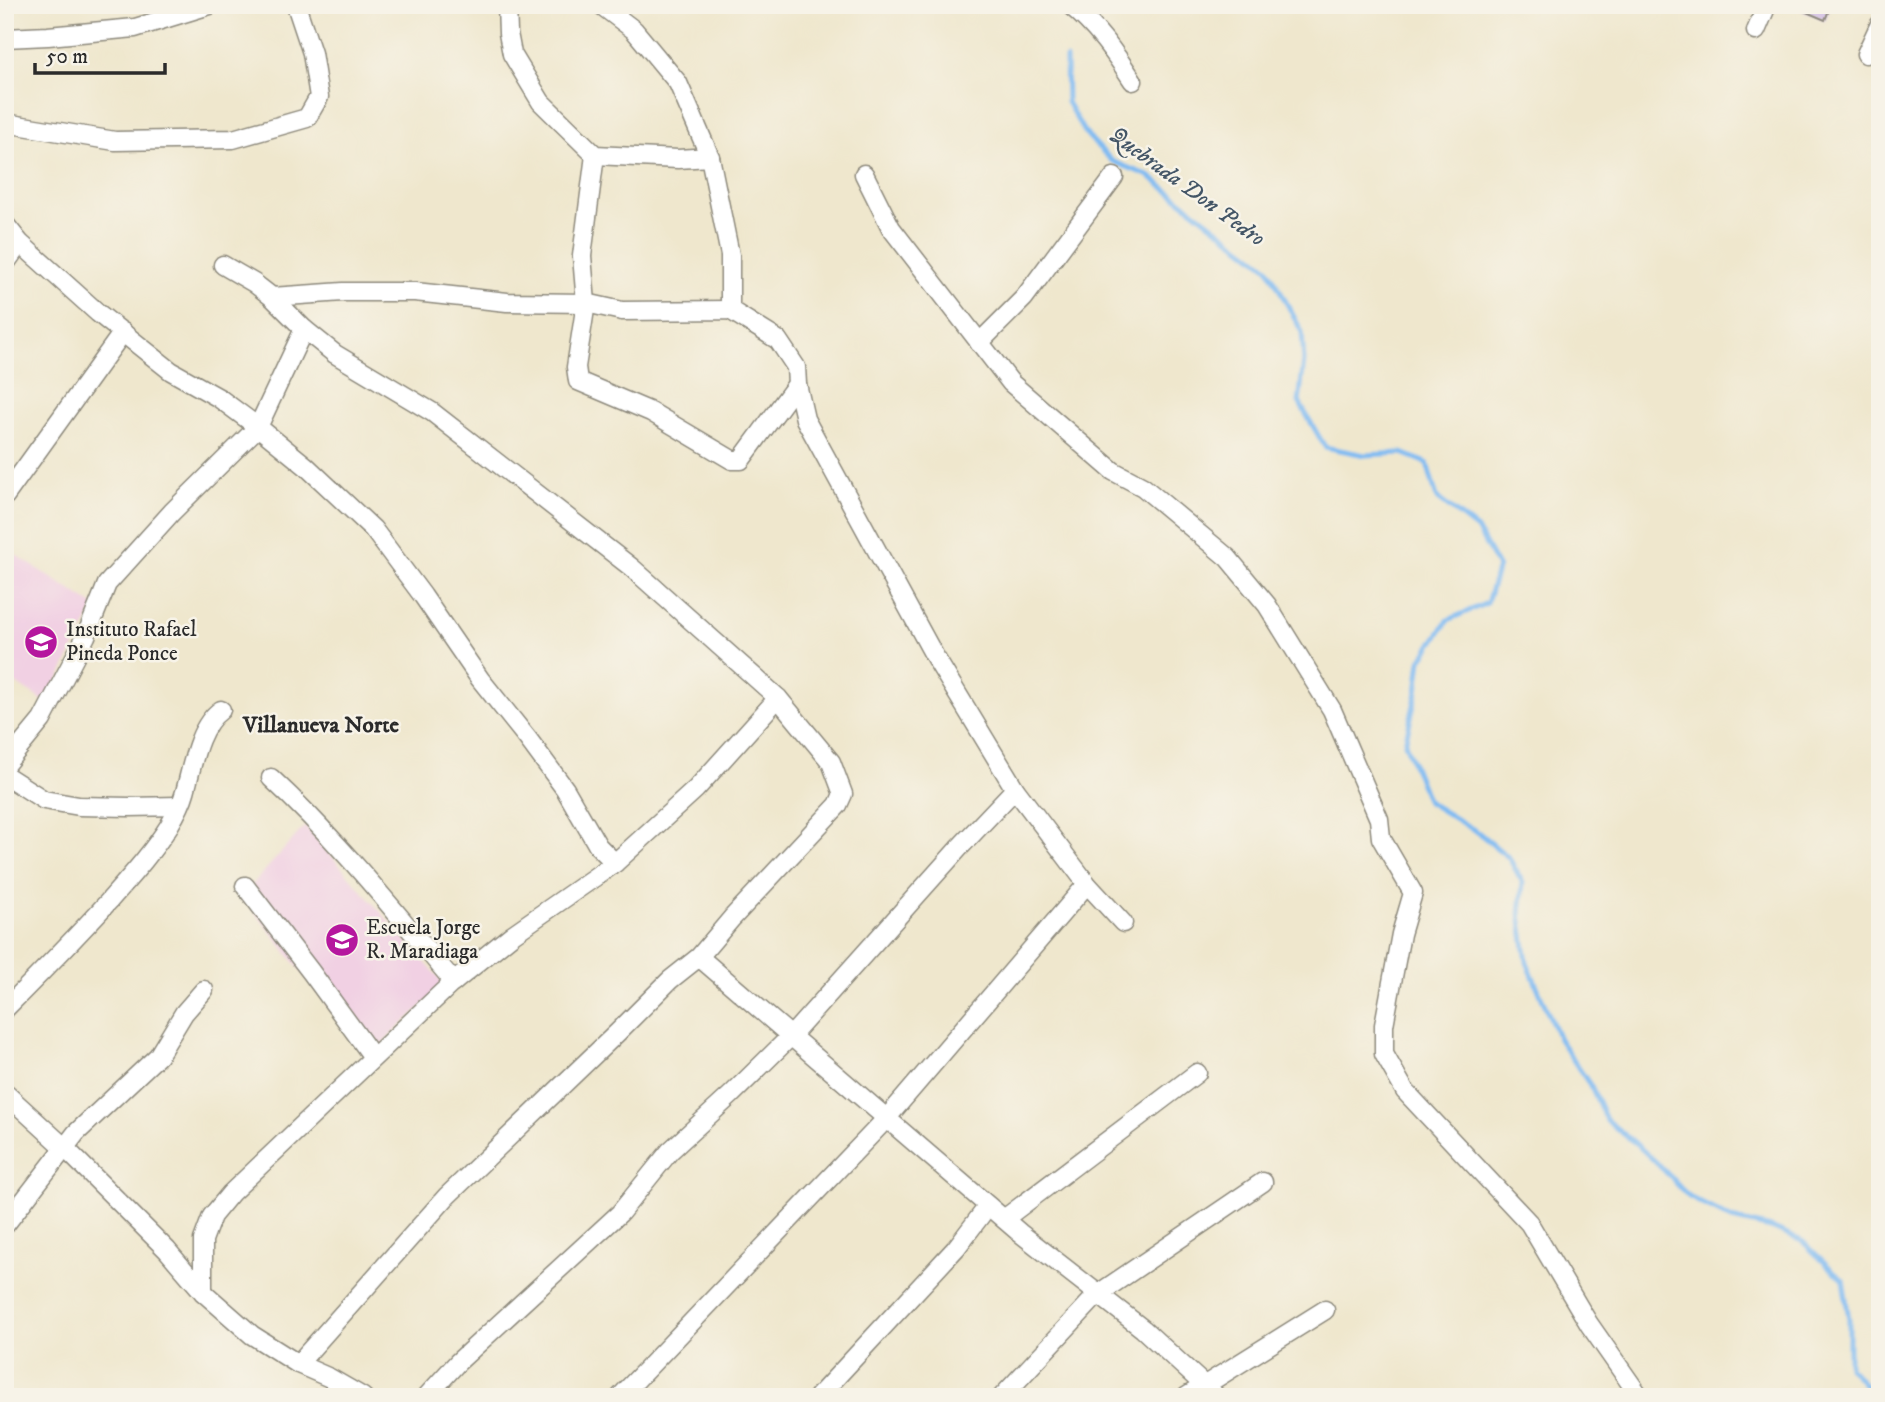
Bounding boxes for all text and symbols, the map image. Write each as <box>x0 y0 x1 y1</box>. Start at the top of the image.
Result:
scale bar <box>35 32 164 76</box>
text: 50 m <box>46 44 88 70</box>
water label: Quebrada Don Pedro <box>1103 121 1271 253</box>
place label: Instituto Rafael Pineda Ponce <box>66 617 197 667</box>
school or university icon: Instituto Rafael Pineda Ponce <box>22 623 60 661</box>
district label: Villanueva Norte <box>242 711 400 740</box>
place label: Escuela Jorge R. Maradiaga <box>366 915 481 965</box>
school or university icon: Escuela Jorge R. Maradiaga <box>323 921 361 959</box>

